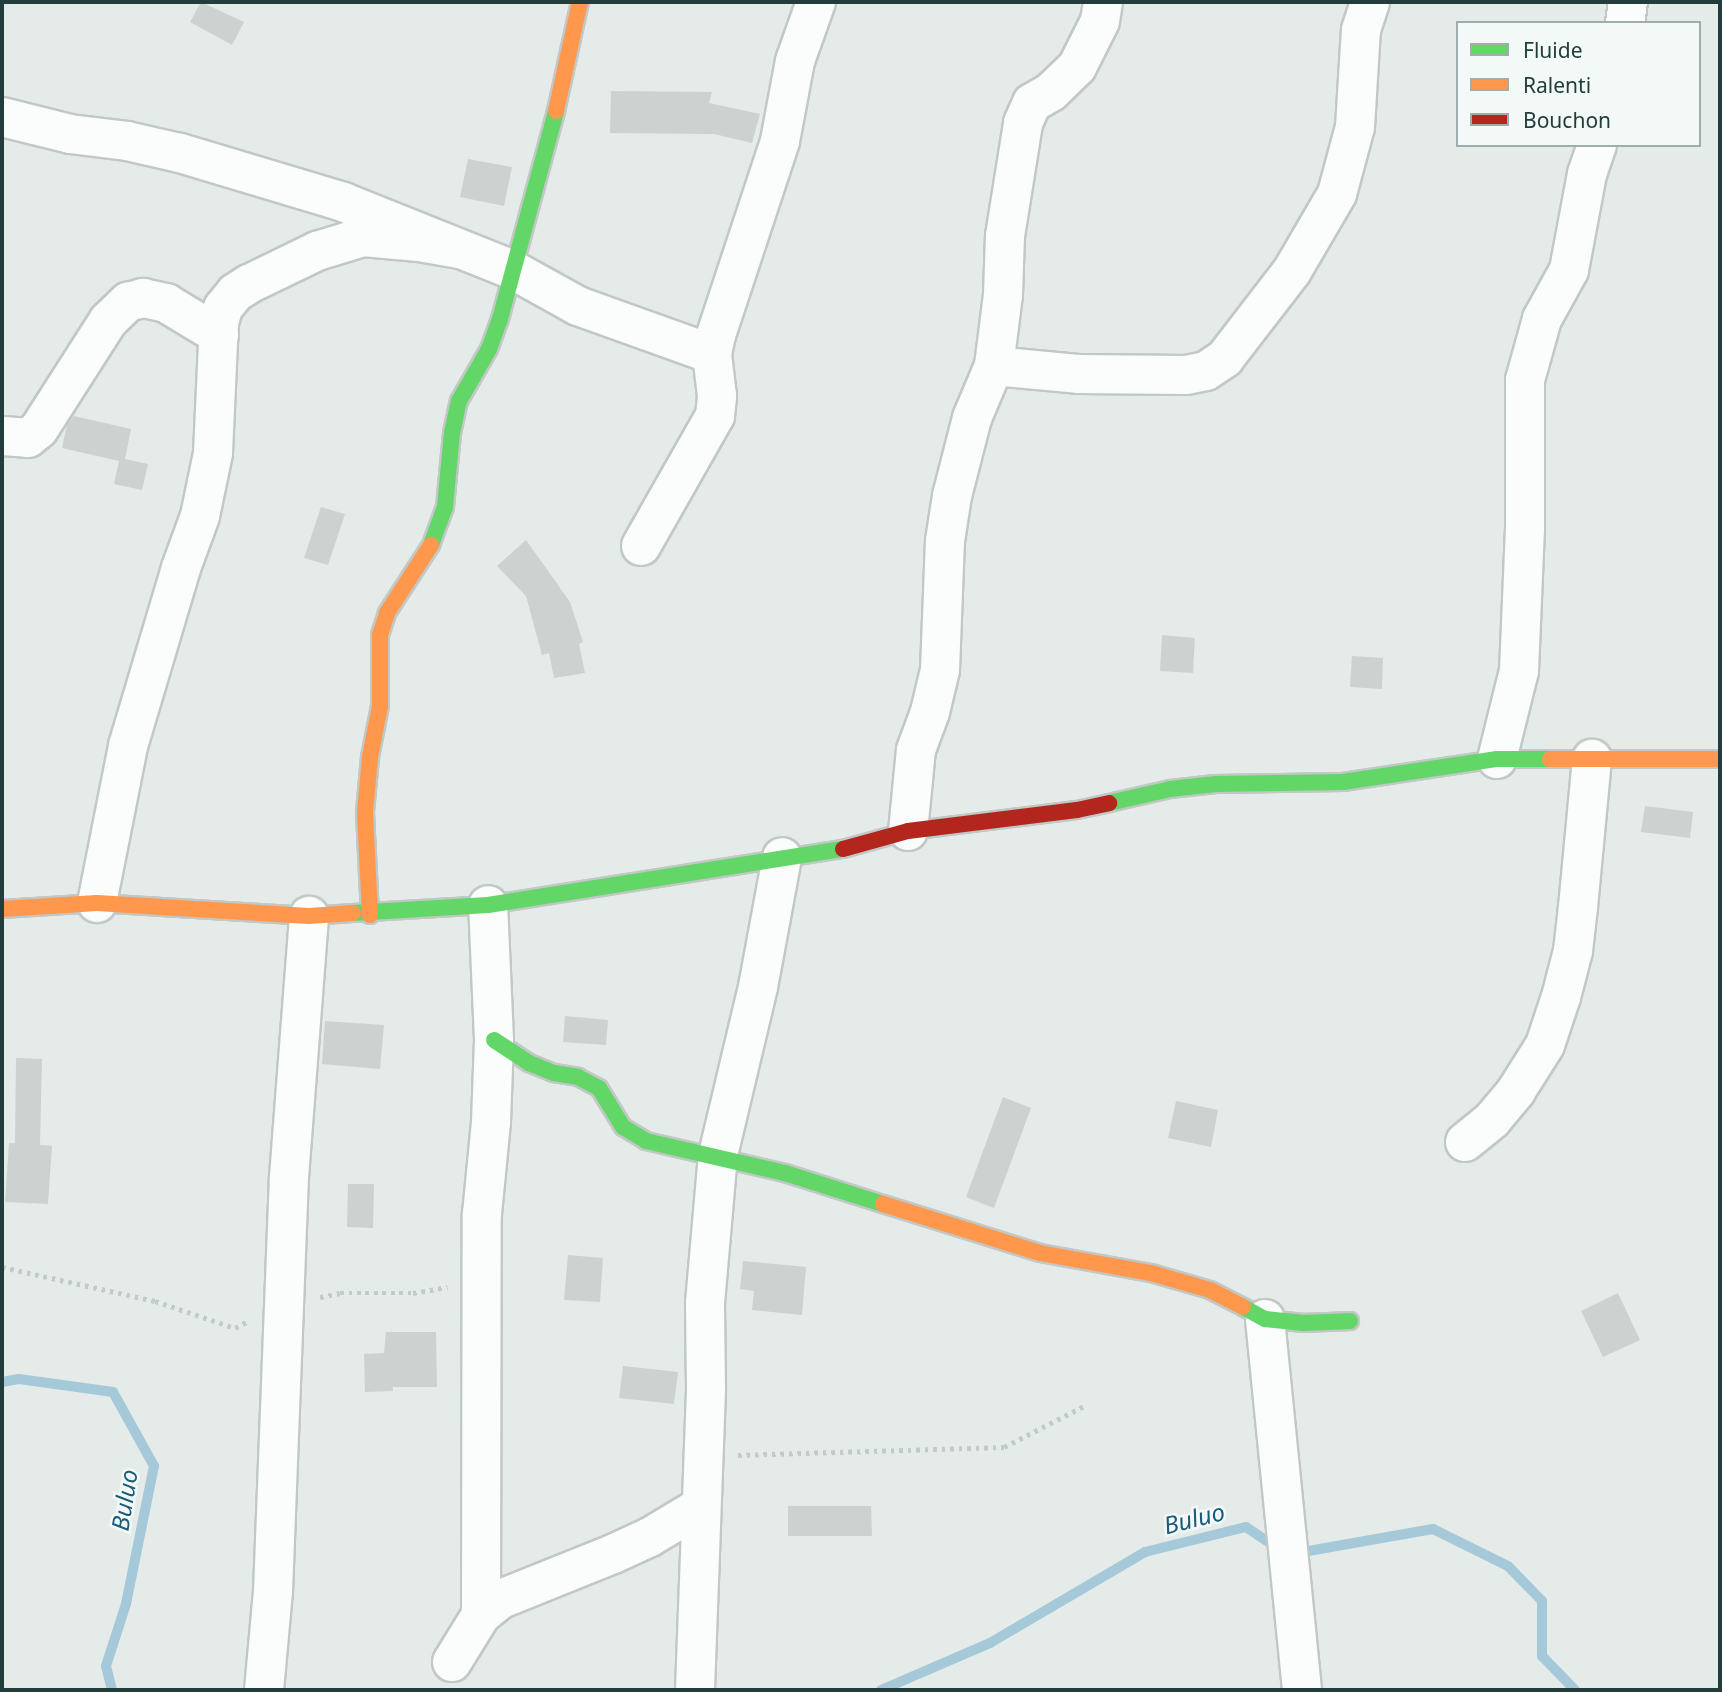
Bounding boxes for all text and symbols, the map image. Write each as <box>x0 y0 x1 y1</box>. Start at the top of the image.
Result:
legend <box>1456 21 1701 147</box>
text: Fluide <box>1523 36 1582 64</box>
text: Ralenti <box>1523 71 1591 99</box>
text: Bouchon <box>1523 106 1611 134</box>
water label: Buluo <box>105 1467 143 1533</box>
water label: Buluo <box>1160 1497 1228 1539</box>

